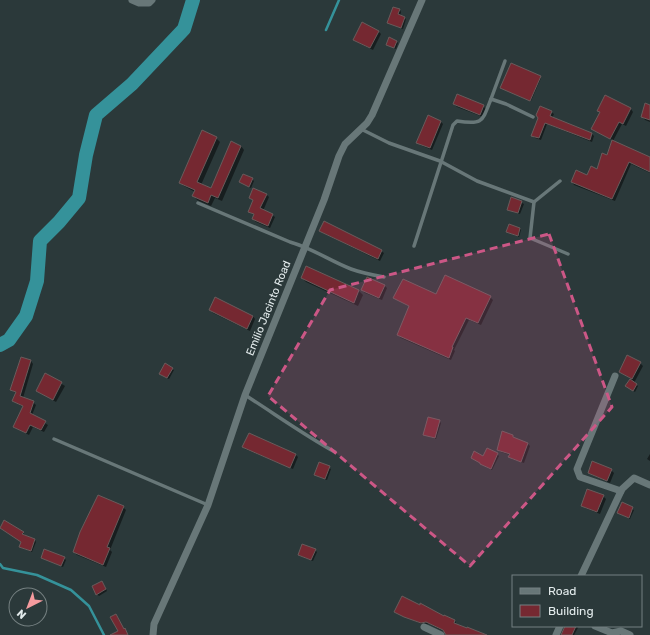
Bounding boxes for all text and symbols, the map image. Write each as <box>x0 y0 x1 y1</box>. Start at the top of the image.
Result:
street label: Emilio Jacinto Road <box>243 259 293 358</box>
legend <box>512 575 642 627</box>
text: Road <box>548 584 576 598</box>
north arrow <box>8 587 48 627</box>
text: Building <box>548 604 594 618</box>
text: N <box>14 607 29 622</box>

